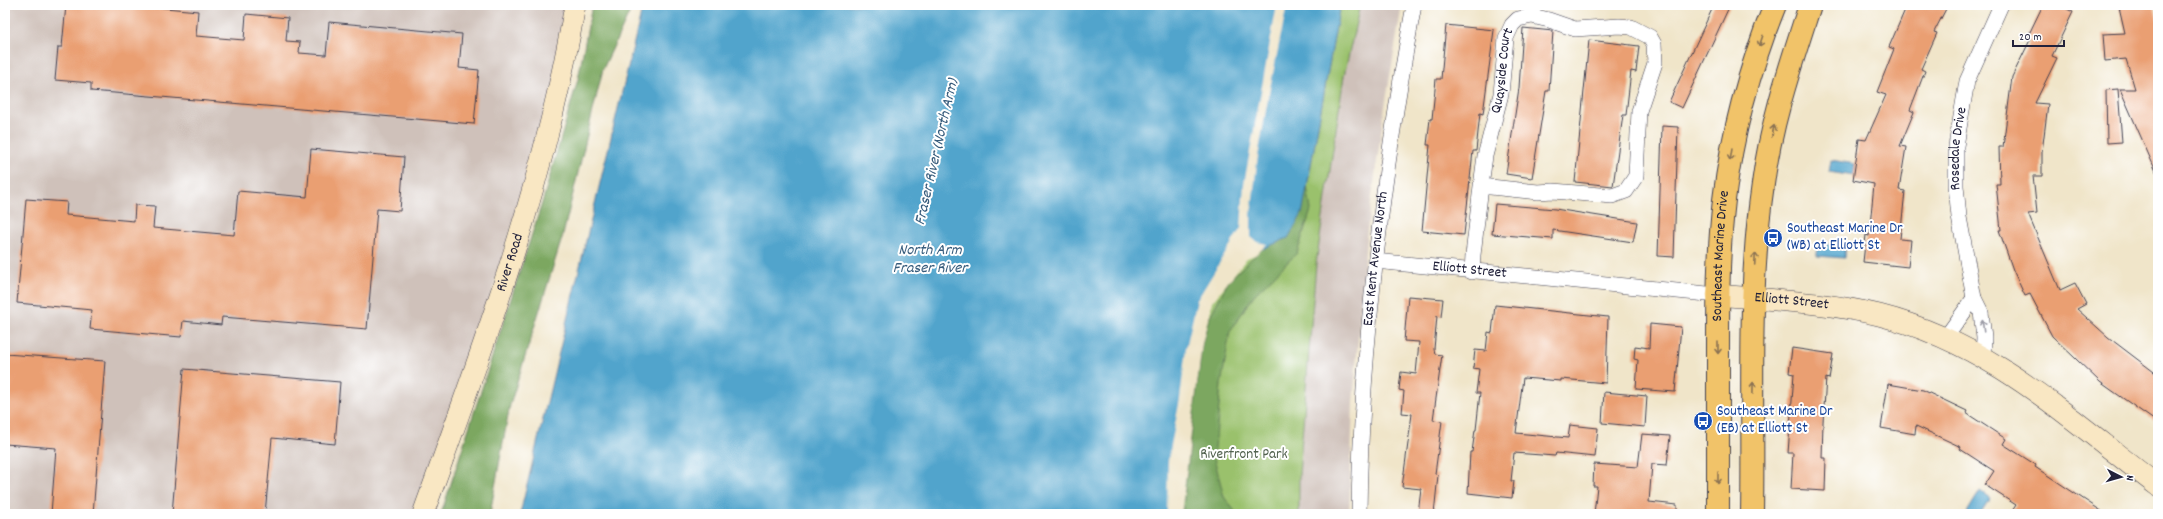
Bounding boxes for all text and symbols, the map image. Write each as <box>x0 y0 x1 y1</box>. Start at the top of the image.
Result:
scale bar <box>2013 22 2064 48</box>
street label: Quayside Court <box>1485 24 1520 116</box>
text: 20 m <box>2019 29 2042 46</box>
one-way arrow <box>1757 35 1764 48</box>
water label: Fraser River (North Arm) <box>909 76 965 227</box>
street label: Rosedale Drive <box>1945 105 1973 191</box>
one-way arrow <box>1770 125 1778 138</box>
one-way arrow <box>1727 148 1735 161</box>
street label: Southeast Marine Drive <box>1707 189 1736 322</box>
street label: East Kent Avenue North <box>1358 190 1395 327</box>
place label: Southeast Marine Dr (WB) at Elliott St <box>1787 218 1903 257</box>
bus stop icon: Southeast Marine Dr (WB) at Elliott St <box>1762 227 1784 249</box>
street label: River Road <box>491 231 530 295</box>
water label: North Arm Fraser River <box>893 239 969 280</box>
one-way arrow <box>1752 253 1759 266</box>
street label: Elliott Street <box>1431 256 1508 285</box>
street label: Elliott Street <box>1754 287 1831 316</box>
one-way arrow <box>1979 320 1987 333</box>
one-way arrow <box>1714 341 1722 354</box>
one-way arrow <box>1749 382 1757 395</box>
place label: Southeast Marine Dr (EB) at Elliott St <box>1717 401 1833 440</box>
bus stop icon: Southeast Marine Dr (EB) at Elliott St <box>1692 410 1714 432</box>
park label: Riverfront Park <box>1200 444 1288 466</box>
north arrow <box>2101 457 2141 497</box>
one-way arrow <box>1714 471 1722 484</box>
text: N <box>2121 474 2137 482</box>

